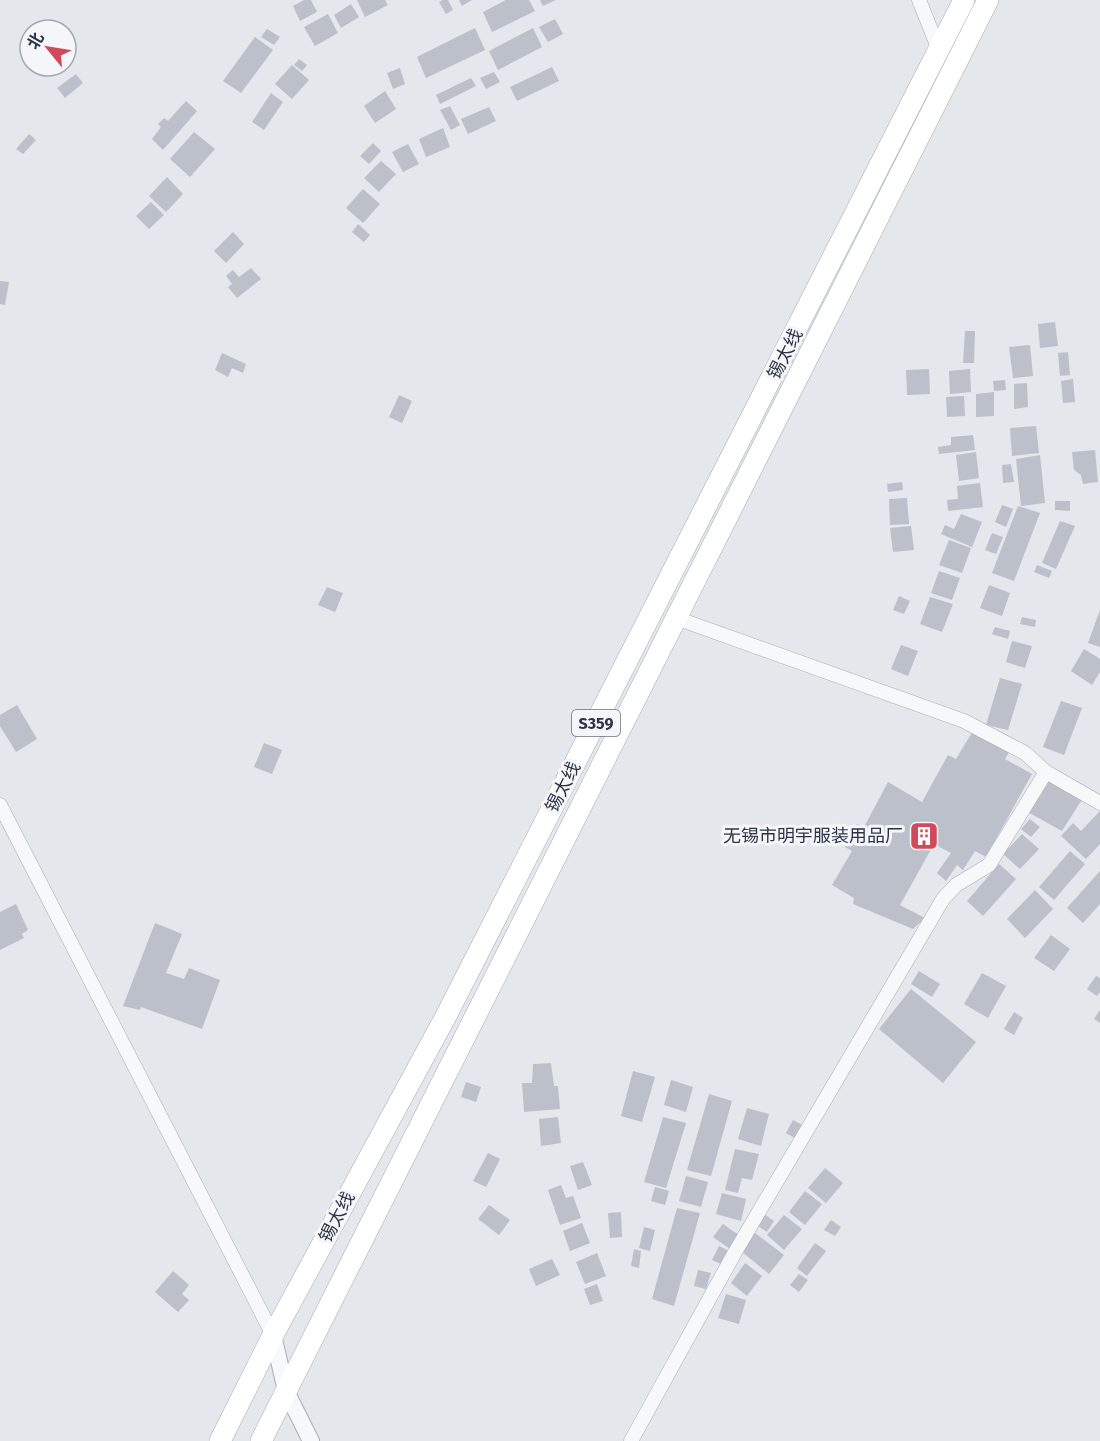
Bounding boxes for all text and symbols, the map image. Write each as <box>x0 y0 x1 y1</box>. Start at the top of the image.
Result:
north arrow <box>18 18 78 78</box>
text: 北 <box>23 29 48 52</box>
street label: 锡太线 <box>763 325 807 383</box>
road number: S359 <box>572 710 620 736</box>
street label: 锡太线 <box>541 758 585 816</box>
building icon: 无锡市明宇服装用品厂 <box>908 820 940 852</box>
place label: 无锡市明宇服装用品厂 <box>723 825 903 847</box>
street label: 锡太线 <box>315 1188 359 1246</box>

